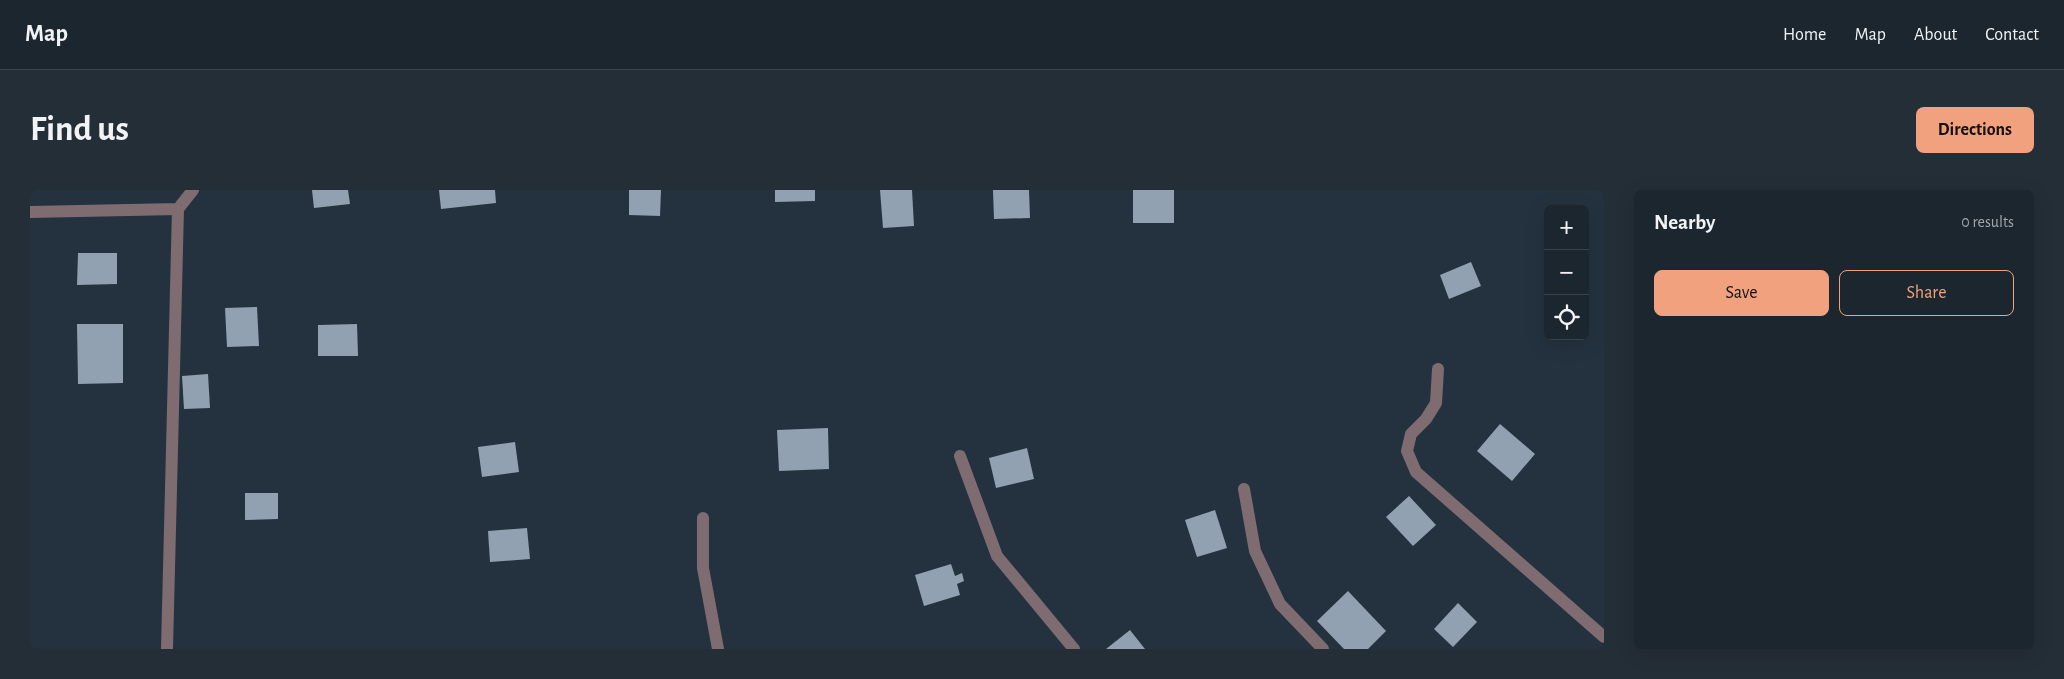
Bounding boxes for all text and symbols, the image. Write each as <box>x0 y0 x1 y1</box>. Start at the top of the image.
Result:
text: Map <box>25 22 68 46</box>
text: Home <box>1783 26 1826 44</box>
text: Map <box>1854 26 1886 44</box>
text: About <box>1914 26 1957 44</box>
text: Contact <box>1985 26 2039 44</box>
button: Directions <box>1916 107 2034 153</box>
text: Find us <box>30 112 129 147</box>
map controls <box>1544 205 1589 340</box>
button: + <box>1544 205 1589 250</box>
text: Nearby <box>1654 212 1715 233</box>
text: 0 results <box>1961 214 2014 230</box>
button: − <box>1544 250 1589 295</box>
button: Save <box>1654 270 1829 316</box>
button: Share <box>1839 270 2014 316</box>
button: locate <box>1544 295 1589 340</box>

